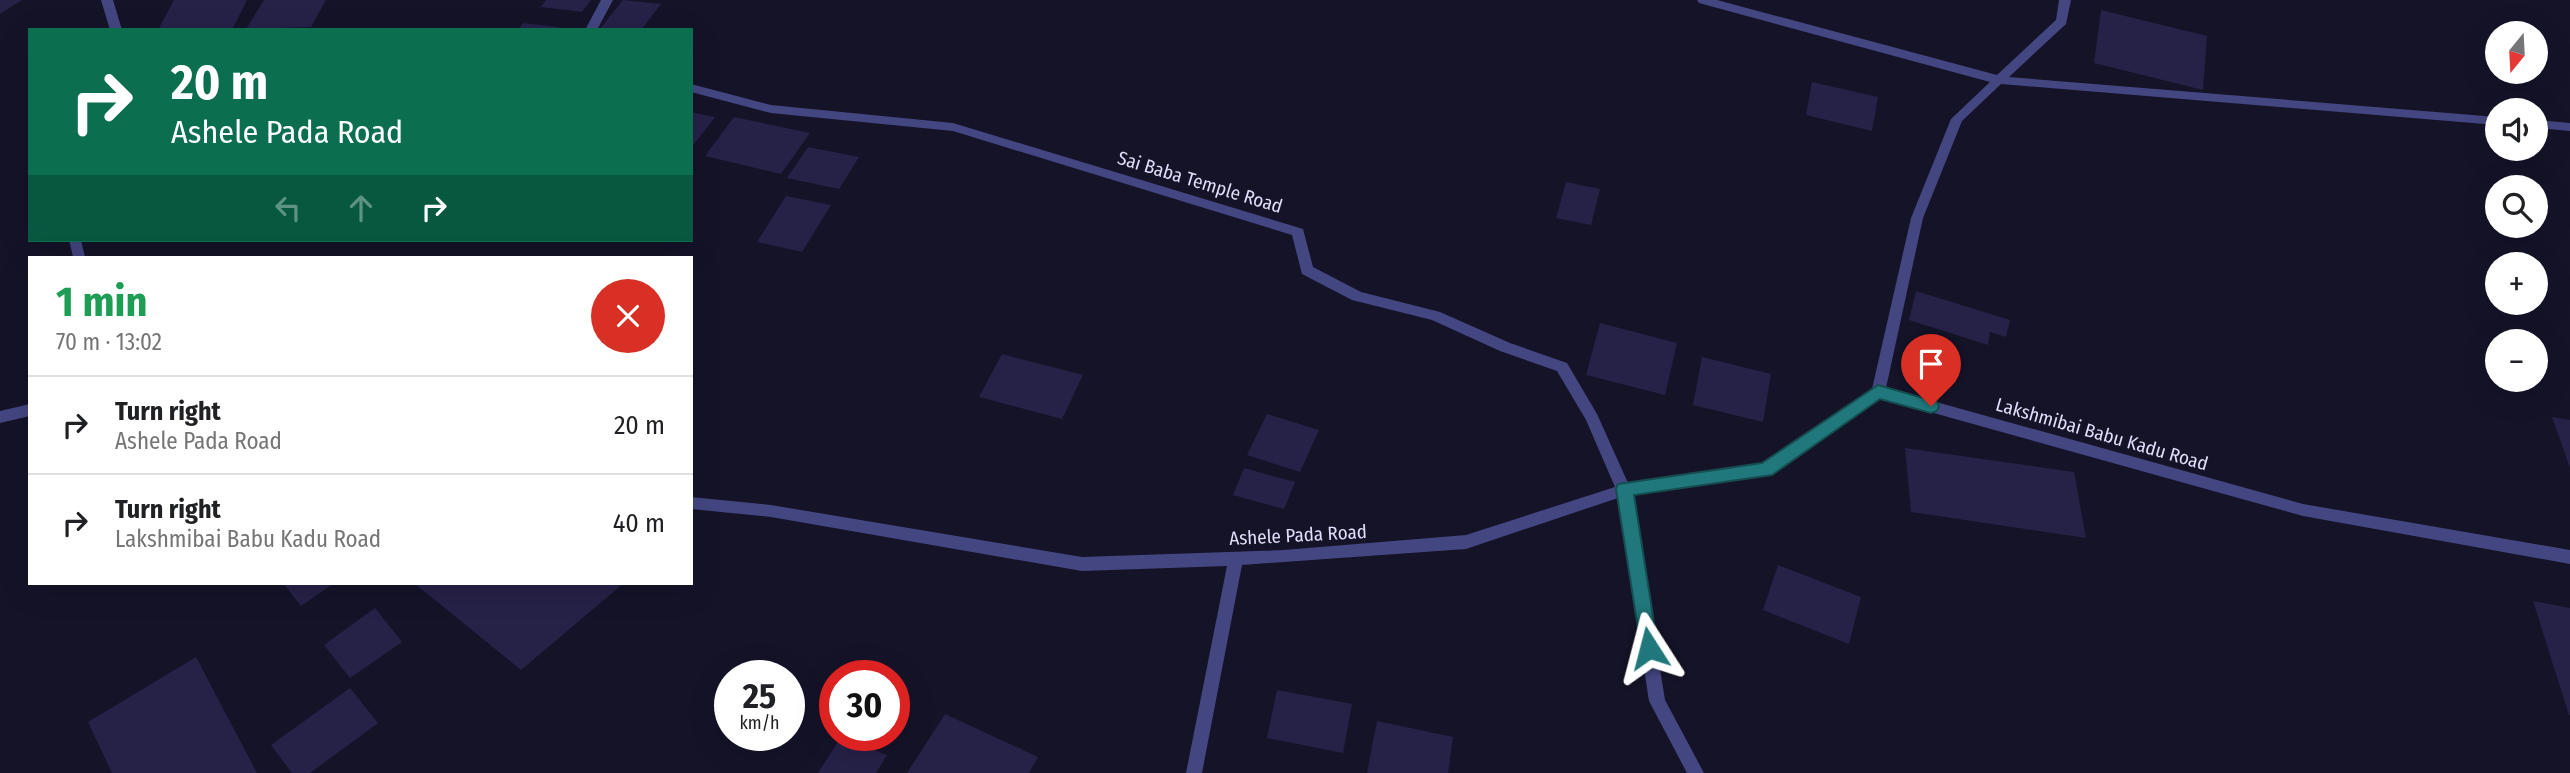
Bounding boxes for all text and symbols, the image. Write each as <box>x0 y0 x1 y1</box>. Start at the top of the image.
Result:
north arrow <box>2485 21 2548 84</box>
map controls <box>2485 21 2548 392</box>
text: 20 m <box>171 53 268 112</box>
icon: right <box>56 56 147 147</box>
button: sound <box>2485 98 2548 161</box>
text: Ashele Pada Road <box>171 113 403 151</box>
street label: Sai Baba Temple Road <box>1115 146 1285 218</box>
button: search <box>2485 175 2548 238</box>
icon: left <box>269 189 307 227</box>
icon: ahead <box>342 189 380 227</box>
icon: right <box>415 189 453 227</box>
button: + <box>2485 252 2548 315</box>
text: 1 min <box>56 277 147 327</box>
button: close <box>591 279 665 353</box>
text: 70 m · 13:02 <box>56 328 162 356</box>
button: − <box>2485 329 2548 392</box>
pin <box>1901 334 1961 406</box>
icon: arrive <box>1912 345 1950 383</box>
street label: Lakshmibai Babu Kadu Road <box>1993 393 2211 475</box>
text: Turn right <box>115 396 221 427</box>
icon: right <box>56 406 94 444</box>
text: 20 m <box>614 410 665 441</box>
text: Ashele Pada Road <box>115 427 282 455</box>
text: Turn right <box>115 494 221 525</box>
icon: right <box>56 504 94 542</box>
text: 40 m <box>613 508 665 539</box>
street label: Ashele Pada Road <box>1229 520 1367 550</box>
text: Lakshmibai Babu Kadu Road <box>115 525 381 553</box>
position arrow <box>1612 611 1686 685</box>
speed limit sign: 30 <box>819 660 910 751</box>
text: 25 <box>743 675 776 717</box>
text: km/h <box>739 712 780 734</box>

